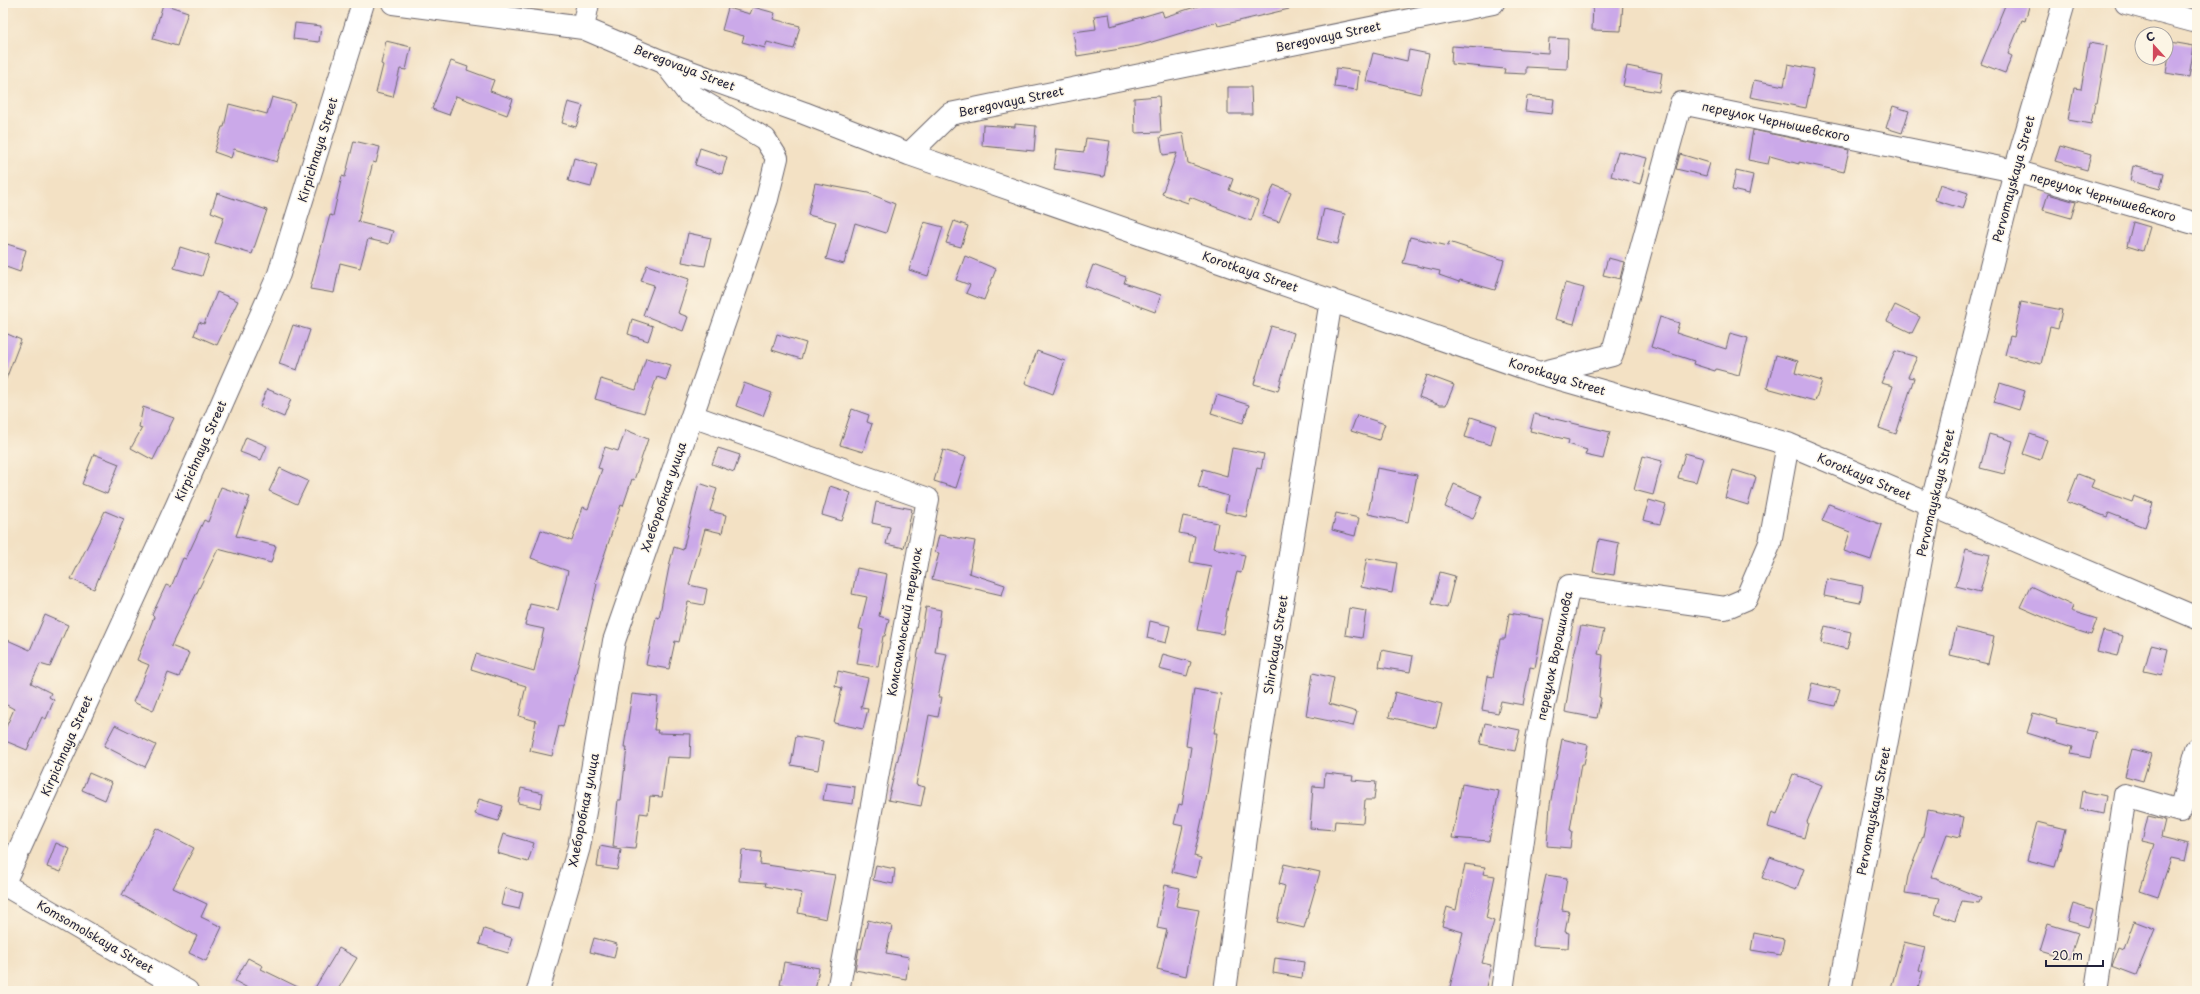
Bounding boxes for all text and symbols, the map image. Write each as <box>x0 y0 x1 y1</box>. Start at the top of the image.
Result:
street label: Beregovaya Street <box>1273 16 1382 56</box>
north arrow <box>2134 26 2174 66</box>
text: С <box>2143 27 2157 46</box>
street label: Beregovaya Street <box>631 39 738 95</box>
street label: Beregovaya Street <box>956 81 1065 121</box>
street label: Kirpichnaya Street <box>293 95 342 204</box>
street label: переулок Чернышевского <box>1701 97 1852 146</box>
street label: Pervomayskaya Street <box>1987 113 2039 244</box>
street label: переулок Чернышевского <box>2028 167 2178 226</box>
street label: Korotkaya Street <box>1200 246 1301 296</box>
street label: Korotkaya Street <box>1507 353 1608 399</box>
street label: Kirpichnaya Street <box>170 397 230 504</box>
street label: Pervomayskaya Street <box>1912 427 1958 558</box>
street label: Хлеборобная улица <box>636 439 690 554</box>
street label: Korotkaya Street <box>1815 448 1914 504</box>
street label: Комсомольский переулок <box>882 545 926 697</box>
street label: переулок Ворошилова <box>1532 589 1577 722</box>
street label: Shirokaya Street <box>1258 594 1292 696</box>
street label: Kirpichnaya Street <box>36 692 96 799</box>
street label: Pervomayskaya Street <box>1852 745 1894 876</box>
street label: Хлеборобная улица <box>563 751 603 868</box>
street label: Komsomolskaya Street <box>34 895 157 977</box>
scale bar <box>2046 942 2103 968</box>
text: 20 m <box>2052 946 2083 964</box>

